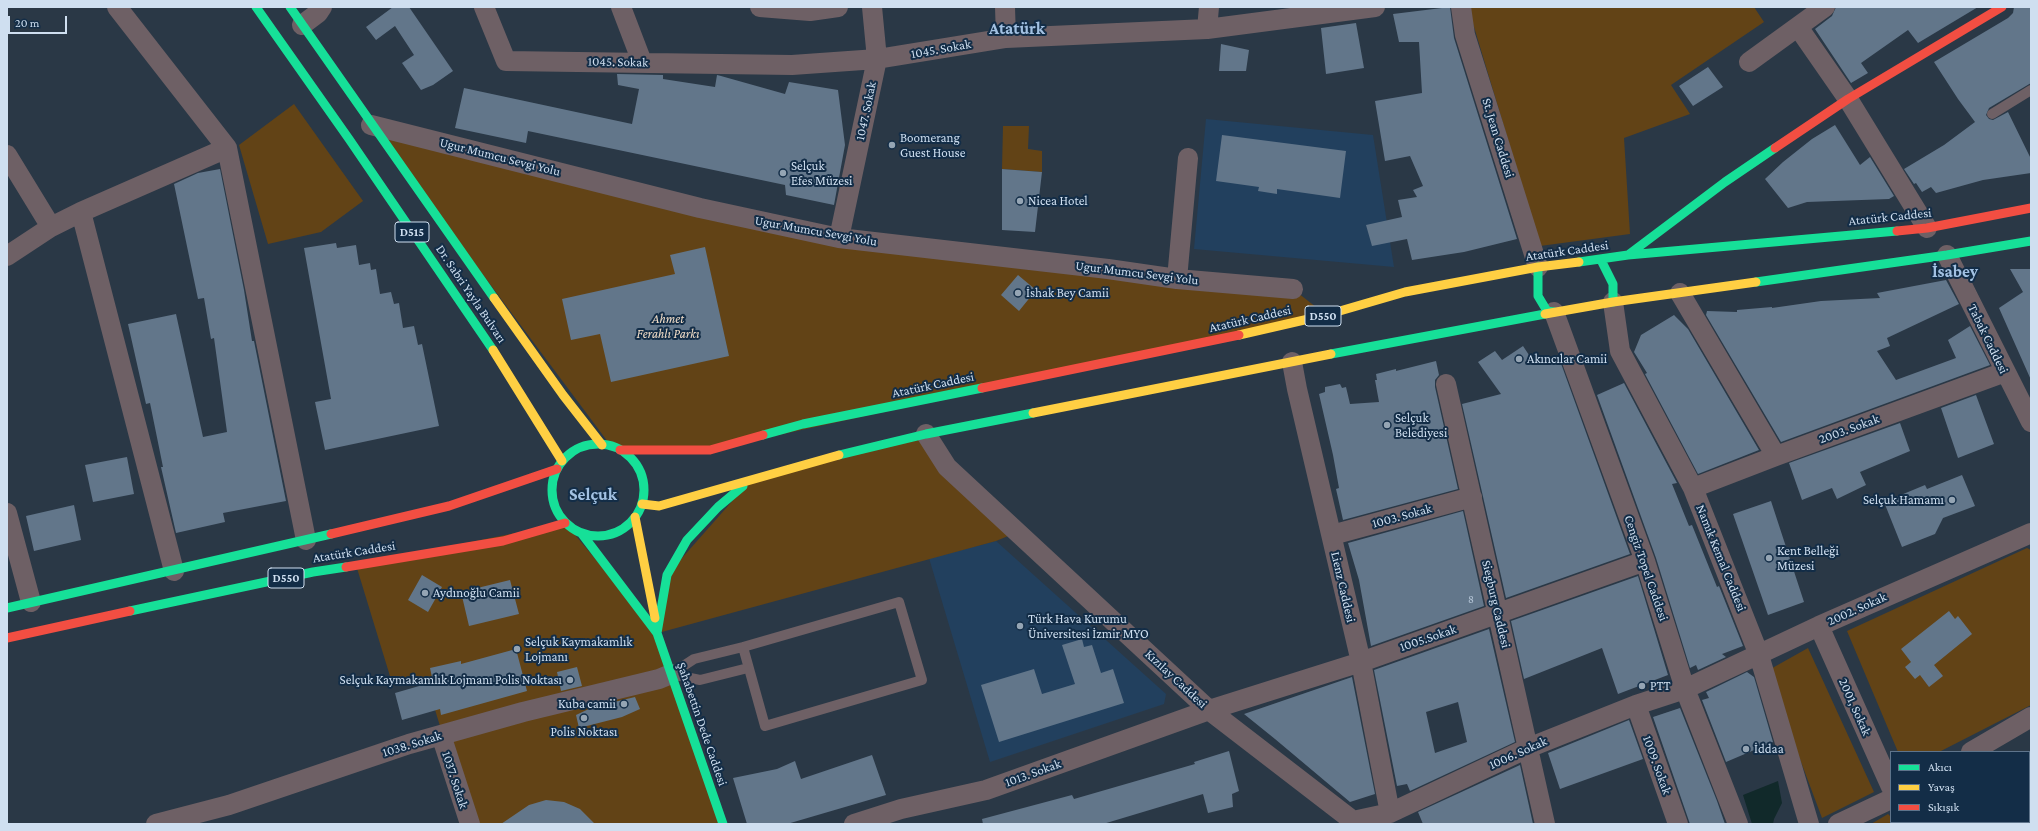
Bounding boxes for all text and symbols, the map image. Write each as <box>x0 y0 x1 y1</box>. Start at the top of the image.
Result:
scale bar <box>10 8 69 34</box>
text: 20 m <box>15 16 39 30</box>
district label: Atatürk <box>989 19 1045 39</box>
street label: 1045. Sokak <box>910 36 972 62</box>
street label: 1045. Sokak <box>588 54 648 70</box>
street label: 1047. Sokak <box>852 80 880 142</box>
street label: St. Jean Caddesi <box>1479 96 1517 180</box>
place label: Boomerang Guest House <box>900 130 965 161</box>
street label: Ugur Mumcu Sevgi Yolu <box>438 134 562 180</box>
marker: Boomerang Guest House <box>887 140 897 150</box>
place label: Selçuk Efes Müzesi <box>791 158 853 189</box>
marker: Selçuk Efes Müzesi <box>778 168 788 178</box>
place label: Nicea Hotel <box>1028 193 1088 209</box>
marker: Nicea Hotel <box>1015 196 1025 206</box>
street label: Atatürk Caddesi <box>1848 205 1932 229</box>
street label: Ugur Mumcu Sevgi Yolu <box>754 213 878 249</box>
road number: D515 <box>395 222 429 242</box>
street label: Atatürk Caddesi <box>1525 237 1609 265</box>
street label: Dr. Sabri Yayla Bulvarı <box>432 242 510 346</box>
street label: Ugur Mumcu Sevgi Yolu <box>1075 258 1199 288</box>
district label: İsabey <box>1932 262 1978 282</box>
place label: İshak Bey Camii <box>1026 285 1109 301</box>
marker: İshak Bey Camii <box>1013 288 1023 298</box>
street label: Atatürk Caddesi <box>1208 302 1292 336</box>
street label: Tabak Caddesi <box>1964 302 2012 376</box>
road number: D550 <box>1305 306 1341 326</box>
park label: Ahmet Ferahlı Parkı <box>637 311 699 342</box>
place label: Akıncılar Camii <box>1527 351 1607 367</box>
marker: Akıncılar Camii <box>1514 354 1524 364</box>
street label: Atatürk Caddesi <box>891 369 975 401</box>
place label: Selçuk Belediyesi <box>1395 410 1447 441</box>
street label: 2003. Sokak <box>1817 411 1881 447</box>
marker: Selçuk Belediyesi <box>1382 420 1392 430</box>
district label: Selçuk <box>569 485 617 505</box>
place label: Selçuk Hamamı <box>1863 492 1944 508</box>
marker: Selçuk Hamamı <box>1947 495 1957 505</box>
street label: 1003. Sokak <box>1370 501 1434 531</box>
street label: Namık Kemal Caddesi <box>1692 502 1750 614</box>
street label: Cengiz Topel Caddesi <box>1621 513 1671 623</box>
street label: Atatürk Caddesi <box>312 538 396 566</box>
place label: Kent Belleği Müzesi <box>1777 543 1839 574</box>
street label: Lienz Caddesi <box>1327 550 1359 624</box>
marker: Kent Belleği Müzesi <box>1764 553 1774 563</box>
street label: Siegburg Caddesi <box>1478 559 1514 649</box>
road number: D550 <box>268 568 304 588</box>
place label: Aydınoğlu Camii <box>433 585 520 601</box>
marker: Aydınoğlu Camii <box>420 588 430 598</box>
street label: 2002. Sokak <box>1825 589 1889 629</box>
house number: 8 <box>1468 593 1474 607</box>
place label: Türk Hava Kurumu Üniversitesi İzmir MYO <box>1028 611 1149 642</box>
marker: Türk Hava Kurumu Üniversitesi İzmir MYO <box>1015 621 1025 631</box>
street label: 1005.Sokak <box>1398 621 1458 655</box>
place label: Selçuk Kaymakamlık Lojmanı <box>525 634 633 665</box>
marker: Selçuk Kaymakamlık Lojmanı <box>512 644 522 654</box>
street label: Kızılay Caddesi <box>1142 646 1210 712</box>
street label: Şahabettin Dede Caddesi <box>673 660 731 788</box>
place label: Selçuk Kaymakamlık Lojmanı Polis Noktası <box>340 672 562 688</box>
marker: Selçuk Kaymakamlık Lojmanı Polis Noktası <box>565 675 575 685</box>
street label: 2001, Sokak <box>1835 676 1875 738</box>
place label: PTT <box>1650 678 1671 694</box>
marker: PTT <box>1637 681 1647 691</box>
place label: Kuba camii <box>558 696 616 712</box>
marker: Kuba camii <box>619 699 629 709</box>
marker: Polis Noktası <box>579 713 589 723</box>
place label: Polis Noktası <box>551 724 617 740</box>
street label: 1038. Sokak <box>381 728 443 760</box>
street label: 1006. Sokak <box>1487 733 1549 773</box>
street label: 1009. Sokak <box>1639 733 1675 797</box>
place label: İddaa <box>1754 741 1784 757</box>
marker: İddaa <box>1741 744 1751 754</box>
street label: 1037. Sokak <box>438 749 472 811</box>
legend <box>1890 751 2030 823</box>
street label: 1013. Sokak <box>1003 756 1063 790</box>
text: Akıcı <box>1928 760 1952 774</box>
text: Yavaş <box>1928 780 1955 794</box>
text: Sıkışık <box>1928 800 1959 814</box>

